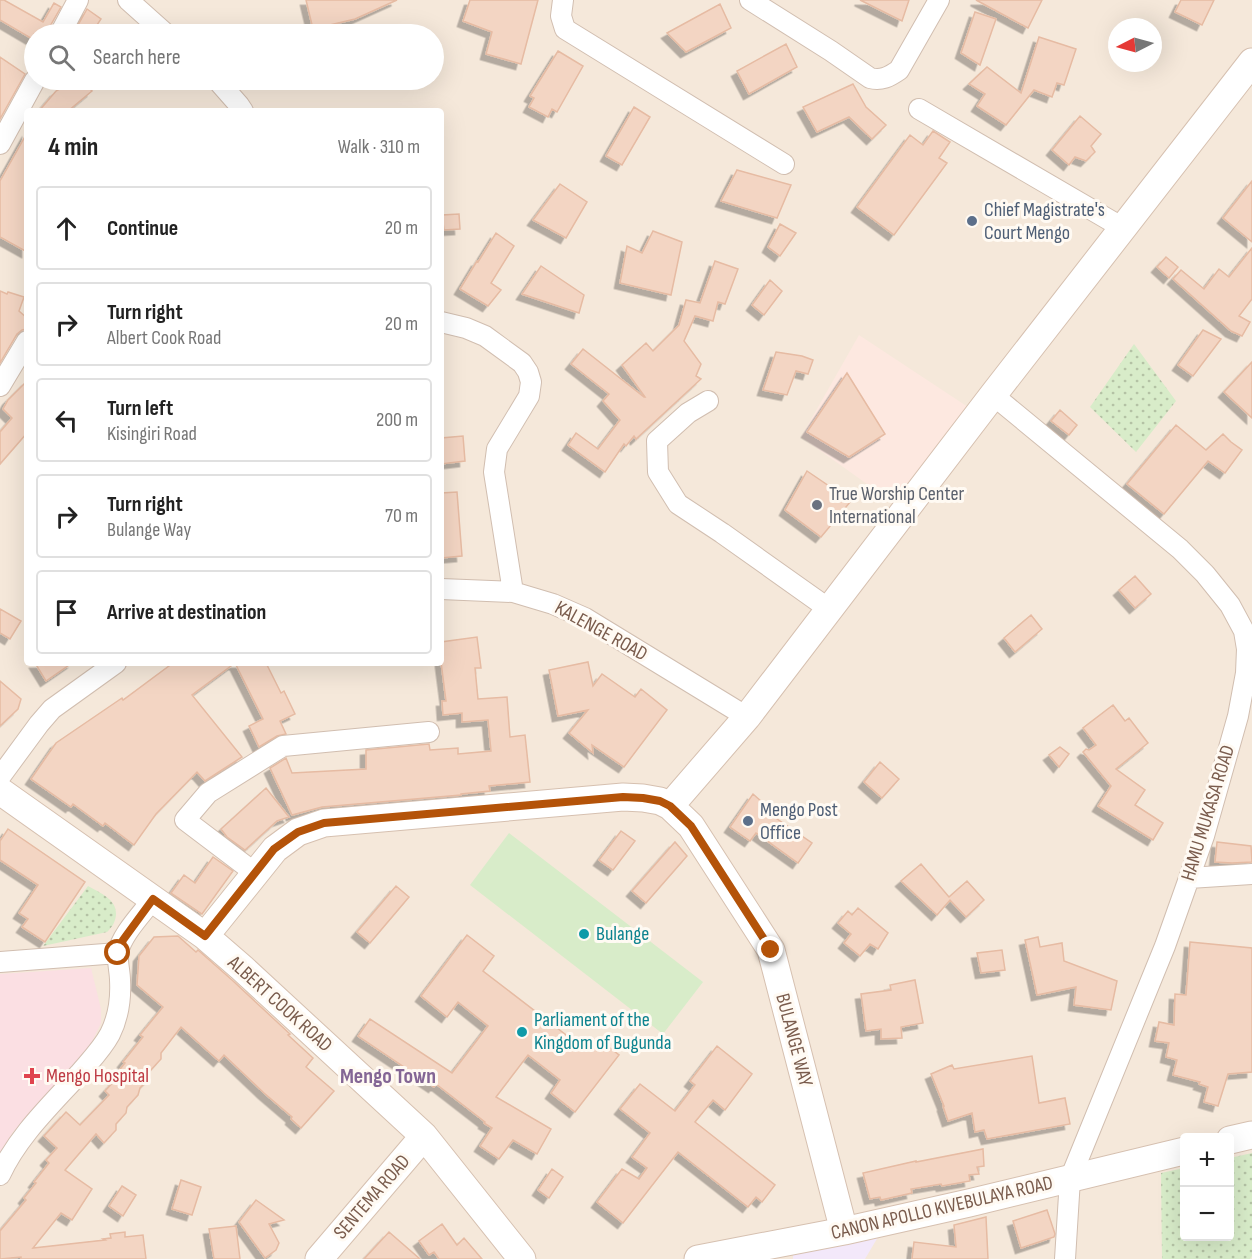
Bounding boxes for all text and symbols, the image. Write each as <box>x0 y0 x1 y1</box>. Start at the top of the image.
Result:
north arrow <box>1108 18 1162 72</box>
search box <box>24 24 444 90</box>
icon: search <box>45 41 78 74</box>
text: Search here <box>93 44 180 71</box>
text: 4 min <box>48 132 98 163</box>
text: Walk · 310 m <box>338 135 420 159</box>
place label: Chief Magistrate's Court Mengo <box>984 198 1105 245</box>
icon: ahead <box>50 212 83 245</box>
marker: Chief Magistrate's Court Mengo <box>965 214 979 228</box>
text: Continue <box>107 215 178 242</box>
text: 20 m <box>385 216 418 240</box>
text: Turn right <box>107 299 183 326</box>
icon: right <box>50 308 83 341</box>
text: 20 m <box>385 312 418 336</box>
text: Albert Cook Road <box>107 326 221 350</box>
text: Turn left <box>107 395 173 422</box>
icon: left <box>50 404 83 437</box>
text: 200 m <box>376 408 418 432</box>
text: Kisingiri Road <box>107 422 197 446</box>
place label: True Worship Center International <box>829 482 965 529</box>
text: Turn right <box>107 491 183 518</box>
marker: True Worship Center International <box>810 498 824 512</box>
icon: right <box>50 500 83 533</box>
text: 70 m <box>385 504 418 528</box>
text: Bulange Way <box>107 518 191 542</box>
icon: arrive <box>50 596 83 629</box>
street label: KALENGE ROAD <box>550 596 652 666</box>
text: Arrive at destination <box>107 599 266 626</box>
street label: HAMU MUKASA ROAD <box>1176 742 1240 884</box>
place label: Mengo Post Office <box>760 798 838 845</box>
marker: Mengo Post Office <box>741 814 755 828</box>
place label: Bulange <box>596 922 649 946</box>
marker: Bulange <box>577 927 591 941</box>
route end <box>757 936 783 962</box>
route start <box>104 939 130 965</box>
street label: ALBERT COOK ROAD <box>222 950 337 1057</box>
street label: BULANGE WAY <box>770 991 818 1090</box>
place label: Parliament of the Kingdom of Bugunda <box>534 1008 671 1055</box>
marker: Parliament of the Kingdom of Bugunda <box>515 1025 529 1039</box>
district label: Mengo Town <box>340 1063 436 1090</box>
place label: Mengo Hospital <box>46 1064 149 1088</box>
marker: Mengo Hospital <box>23 1067 41 1085</box>
map controls <box>1180 1133 1234 1241</box>
button: + <box>1180 1133 1234 1187</box>
street label: SENTEMA ROAD <box>329 1150 415 1244</box>
street label: CANON APOLLO KIVEBULAYA ROAD <box>829 1171 1055 1245</box>
button: − <box>1180 1187 1234 1241</box>

